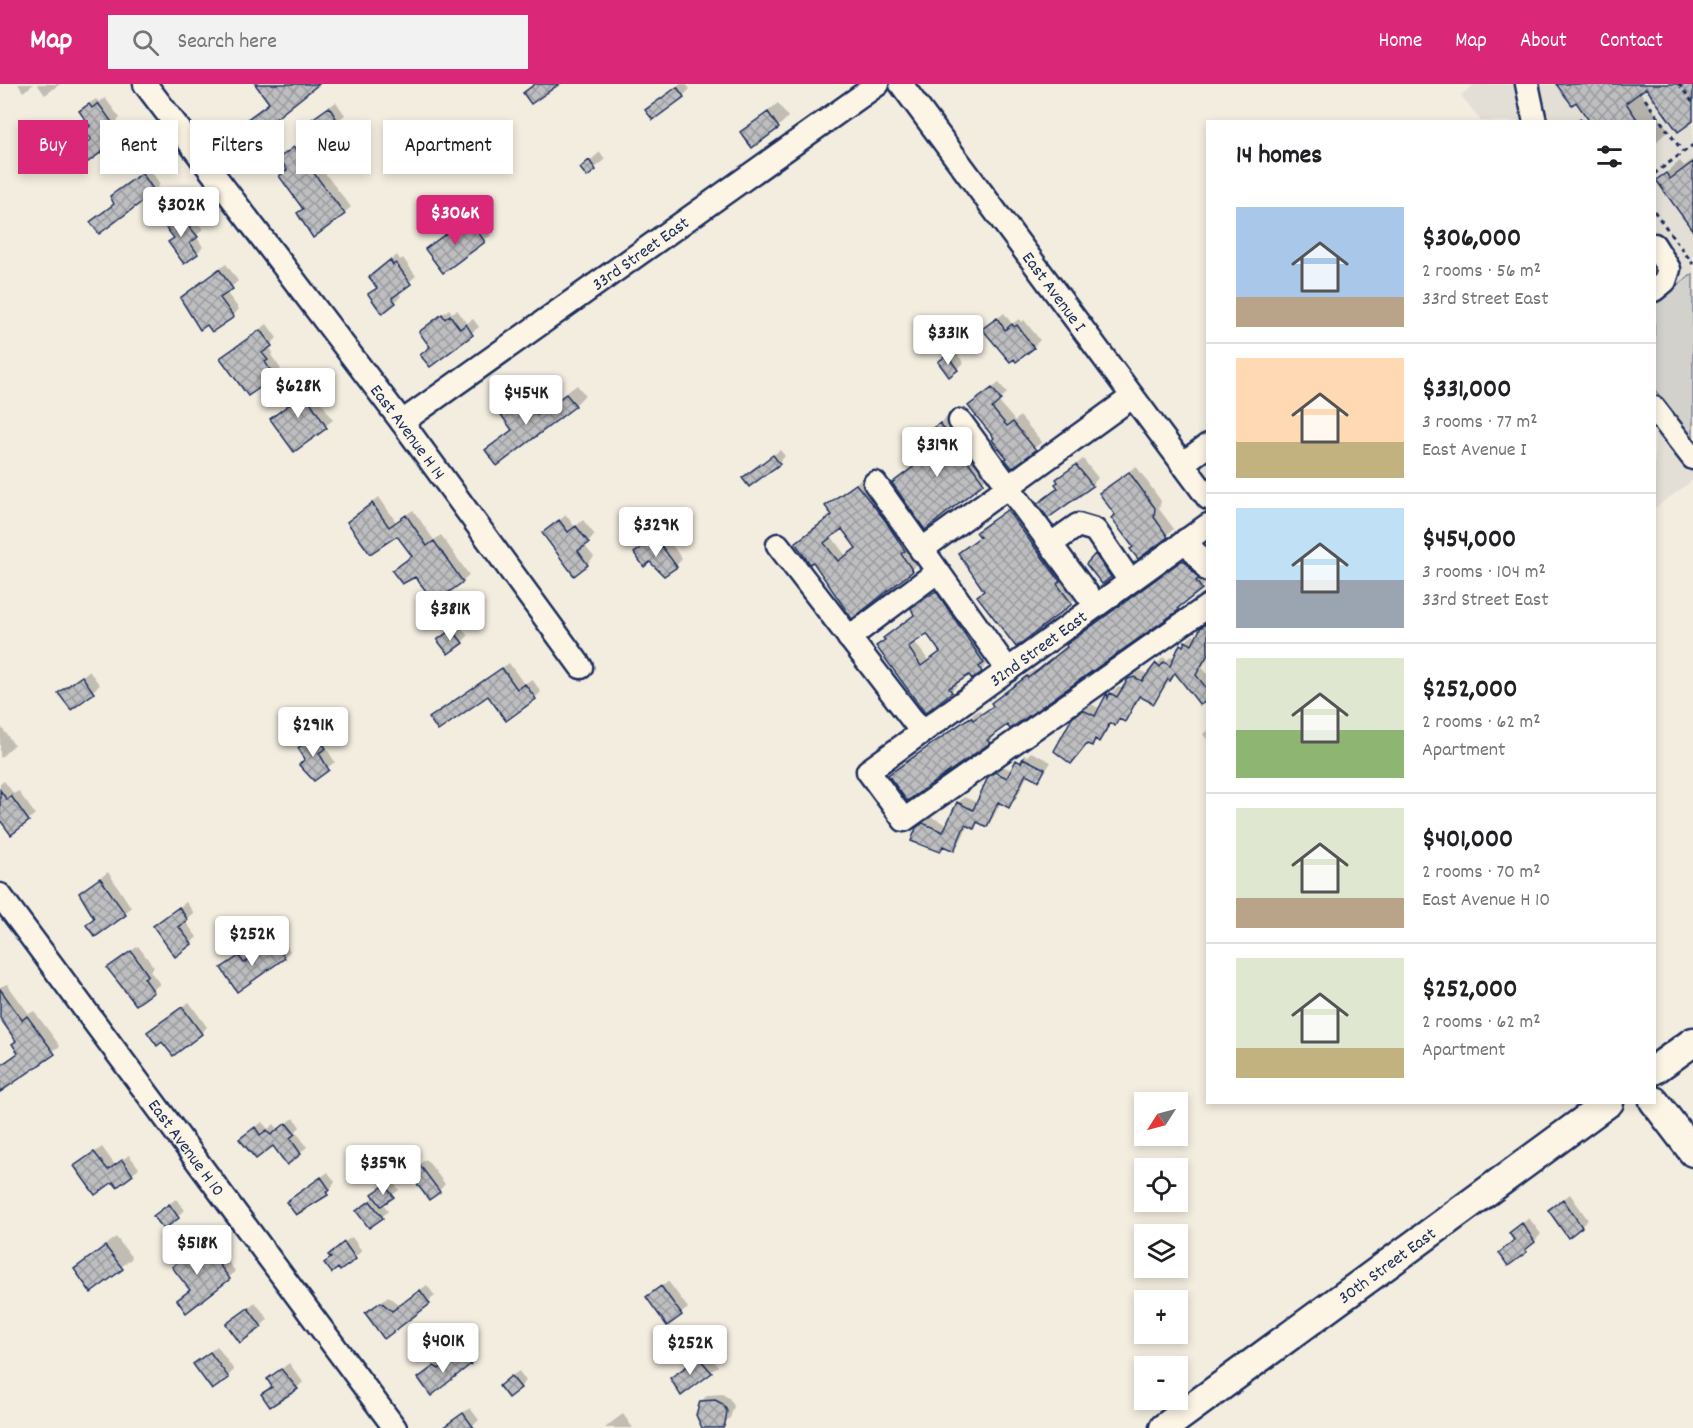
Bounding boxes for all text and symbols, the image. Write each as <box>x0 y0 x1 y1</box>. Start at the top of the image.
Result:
search box <box>108 15 528 69</box>
text: Map <box>30 22 72 62</box>
icon: search <box>129 26 162 59</box>
text: Search here <box>177 27 277 58</box>
text: Home <box>1378 27 1422 57</box>
text: Map <box>1455 27 1487 57</box>
text: About <box>1520 27 1567 57</box>
text: Contact <box>1600 27 1663 57</box>
chip: Buy <box>18 120 88 174</box>
chip: Rent <box>100 120 178 174</box>
chip: Filters <box>190 120 284 174</box>
chip: New <box>296 120 371 174</box>
chip: Apartment <box>383 120 513 174</box>
text: 14 homes <box>1236 138 1322 175</box>
icon: filters <box>1593 140 1626 173</box>
pin: $302K <box>139 187 223 238</box>
text: $302K <box>157 192 205 220</box>
pin: $306K <box>413 195 497 246</box>
text: $306K <box>431 200 479 228</box>
street label: 33rd Street East <box>588 212 696 298</box>
text: $306,000 <box>1422 221 1521 258</box>
icon: home <box>1284 231 1356 303</box>
street label: East Avenue I <box>1015 248 1091 338</box>
text: 2 rooms · 56 m² <box>1422 258 1541 286</box>
text: 33rd Street East <box>1422 286 1549 314</box>
pin: $331K <box>906 315 990 366</box>
text: $331K <box>927 320 969 348</box>
pin: $628K <box>256 368 340 419</box>
text: $331,000 <box>1422 372 1511 409</box>
text: $628K <box>275 373 321 401</box>
pin: $454K <box>484 375 568 426</box>
street label: East Avenue H 14 <box>363 380 450 486</box>
text: $454K <box>503 380 549 408</box>
icon: home <box>1284 382 1356 454</box>
text: 3 rooms · 77 m² <box>1422 409 1538 437</box>
pin: $319K <box>895 427 979 478</box>
text: $319K <box>916 432 958 460</box>
text: East Avenue I <box>1422 437 1526 465</box>
pin: $329K <box>614 507 698 558</box>
text: $329K <box>633 512 679 540</box>
text: $454,000 <box>1422 522 1516 559</box>
icon: home <box>1284 532 1356 604</box>
text: 3 rooms · 104 m² <box>1422 559 1546 587</box>
text: 33rd Street East <box>1422 587 1549 615</box>
pin: $381K <box>408 591 492 642</box>
text: $381K <box>430 596 470 624</box>
street label: 32nd Street East <box>985 606 1094 694</box>
text: $252,000 <box>1422 672 1517 709</box>
icon: home <box>1284 682 1356 754</box>
pin: $291K <box>271 707 355 758</box>
text: 2 rooms · 62 m² <box>1422 709 1541 737</box>
text: $291K <box>292 712 334 740</box>
text: Apartment <box>1422 737 1505 765</box>
text: $401,000 <box>1422 822 1513 859</box>
icon: home <box>1284 832 1356 904</box>
text: 2 rooms · 70 m² <box>1422 859 1541 887</box>
text: East Avenue H 10 <box>1422 887 1550 915</box>
pin: $252K <box>210 916 294 967</box>
text: $252K <box>229 921 275 949</box>
text: $252,000 <box>1422 972 1517 1009</box>
icon: home <box>1284 982 1356 1054</box>
text: 2 rooms · 62 m² <box>1422 1009 1541 1037</box>
text: Apartment <box>1422 1037 1505 1065</box>
north arrow <box>1134 1092 1188 1146</box>
map controls <box>1134 1092 1188 1410</box>
street label: East Avenue H 10 <box>141 1095 229 1203</box>
pin: $359K <box>341 1145 425 1196</box>
text: $359K <box>360 1150 406 1178</box>
button: locate <box>1134 1158 1188 1212</box>
street label: 30th Street East <box>1334 1222 1442 1311</box>
button: layers <box>1134 1224 1188 1278</box>
pin: $518K <box>155 1225 239 1276</box>
text: $518K <box>176 1230 218 1258</box>
button: + <box>1134 1290 1188 1344</box>
pin: $401K <box>401 1323 485 1374</box>
pin: $252K <box>648 1325 732 1376</box>
text: $401K <box>422 1328 464 1356</box>
text: $252K <box>667 1330 713 1358</box>
button: − <box>1134 1356 1188 1410</box>

